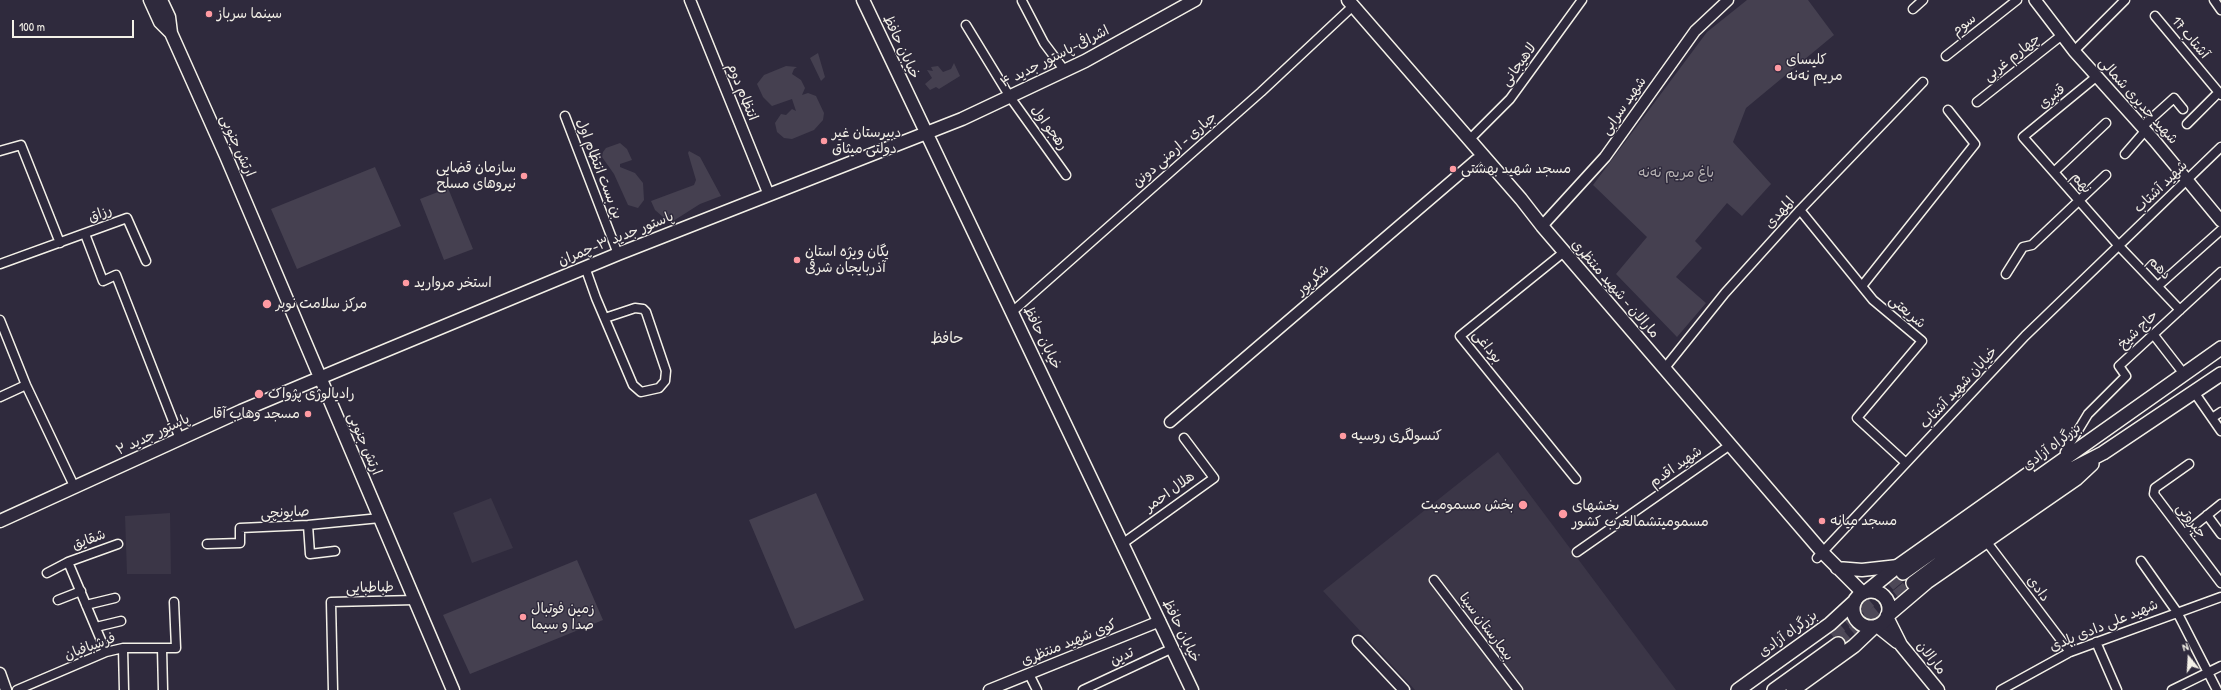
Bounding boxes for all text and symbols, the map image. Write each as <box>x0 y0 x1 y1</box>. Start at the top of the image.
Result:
place label: سینما سرباز <box>217 6 282 22</box>
marker: سینما سرباز <box>204 9 214 19</box>
street label: سوم <box>1948 10 1980 40</box>
scale bar <box>14 12 136 38</box>
street label: خیابان حافظ <box>879 12 923 82</box>
street label: آشتاب 17 <box>2168 14 2212 62</box>
text: 100 m <box>19 18 45 35</box>
street label: اشرافی-پاستور جدید ۴ <box>998 22 1112 92</box>
street label: چهارم غربی <box>1980 31 2044 85</box>
street label: لاهیجانی <box>1498 40 1540 90</box>
place label: کلیسای مریم نه‌نه <box>1786 52 1843 84</box>
street label: شهید جدیری شمالی <box>2095 54 2181 148</box>
street label: انتظام دوم <box>723 61 761 123</box>
marker: کلیسای مریم نه‌نه <box>1773 63 1783 73</box>
street label: شهید سرابی <box>1598 74 1650 138</box>
street label: قنبری <box>2035 81 2069 113</box>
street label: رهجو اول <box>1027 102 1071 154</box>
street label: جباری - ارمنی دونن <box>1129 109 1221 191</box>
street label: ارتش جنوبی <box>216 112 258 180</box>
street label: بن بست انتظام اول <box>572 117 626 221</box>
place label: دبیرستان غیر دولتی میثاق <box>832 125 901 158</box>
marker: دبیرستان غیر دولتی میثاق <box>819 136 829 146</box>
street label: شهید آشتاب <box>2131 157 2191 217</box>
place label: سازمان قضایی نیروهای مسلح <box>436 160 516 192</box>
place label: مسجد شهید بهشتی <box>1461 161 1571 177</box>
marker: مسجد شهید بهشتی <box>1448 164 1458 174</box>
park label: باغ مریم نه‌نه <box>1638 165 1714 181</box>
street label: نهم <box>2067 169 2095 197</box>
marker: سازمان قضایی نیروهای مسلح <box>519 171 529 181</box>
street label: المهدی <box>1761 194 1799 232</box>
street label: رزاق <box>86 202 114 226</box>
street label: پاستور جدید ۳-چمران <box>556 208 676 270</box>
street label: مارالان - شهید منتظری <box>1568 236 1662 342</box>
place label: یگان ویژه استان آذربایجان شرقی <box>805 244 889 276</box>
street label: دهم <box>2144 253 2174 283</box>
marker: یگان ویژه استان آذربایجان شرقی <box>792 255 802 265</box>
street label: شکرپور <box>1293 261 1333 299</box>
place label: استخر مروارید <box>414 275 492 291</box>
marker: استخر مروارید <box>401 278 411 288</box>
street label: شریعتی <box>1885 292 1929 332</box>
place label: مرکز سلامت نوبر <box>276 296 367 312</box>
marker: مرکز سلامت نوبر <box>261 298 273 310</box>
street label: خیابان حافظ <box>1019 303 1065 373</box>
street label: حاج شیخ <box>2114 307 2162 353</box>
street label: بوداغی <box>1469 327 1505 367</box>
district label: حافظ <box>931 330 963 348</box>
street label: خیابان شهید آشتاب <box>1917 344 2001 432</box>
place label: رادیالوژی پژواک <box>268 386 355 402</box>
marker: رادیالوژی پژواک <box>253 388 265 400</box>
place label: مسجد وهاب آقا <box>213 406 300 422</box>
marker: مسجد وهاب آقا <box>303 409 313 419</box>
street label: ارتش جنوبی <box>343 410 385 478</box>
street label: پاستور جدید ۲ <box>114 411 192 459</box>
street label: بزرگراه آزادی <box>2020 420 2084 474</box>
place label: کنسولگری روسیه <box>1351 428 1442 444</box>
marker: کنسولگری روسیه <box>1338 431 1348 441</box>
street label: شهید اقدم <box>1646 443 1706 491</box>
street label: هلال احمر <box>1142 468 1198 516</box>
place label: بخش مسمومیت <box>1421 497 1514 513</box>
place label: بخشهای مسمومیتشمالغرب کشور <box>1572 498 1709 530</box>
marker: بخش مسمومیت <box>1517 499 1529 511</box>
street label: جبروتی <box>2172 500 2210 542</box>
street label: صابونچی <box>260 503 310 523</box>
marker: بخشهای مسمومیتشمالغرب کشور <box>1557 508 1569 520</box>
place label: مسجد میانه <box>1830 513 1897 529</box>
marker: مسجد میانه <box>1817 516 1827 526</box>
street label: شقایق <box>70 526 108 554</box>
street label: دادی <box>2023 573 2053 605</box>
street label: طباطبایی <box>346 579 394 597</box>
street label: بیمارستان سینا <box>1455 590 1517 664</box>
street label: خیابان حافظ <box>1158 596 1204 666</box>
street label: شهید علی دادی بلدی <box>2047 597 2161 655</box>
place label: زمین فوتبال صدا و سیما <box>531 601 595 634</box>
street label: بزرگراه آزادی <box>1755 607 1821 661</box>
marker: زمین فوتبال صدا و سیما <box>518 612 528 622</box>
street label: کوی شهید منتظری <box>1019 616 1119 670</box>
street label: فرشبافیان <box>62 630 118 664</box>
street label: مارالان <box>1913 638 1949 678</box>
north arrow <box>2169 638 2209 678</box>
text: N <box>2180 639 2190 654</box>
street label: تدین <box>1107 644 1137 670</box>

